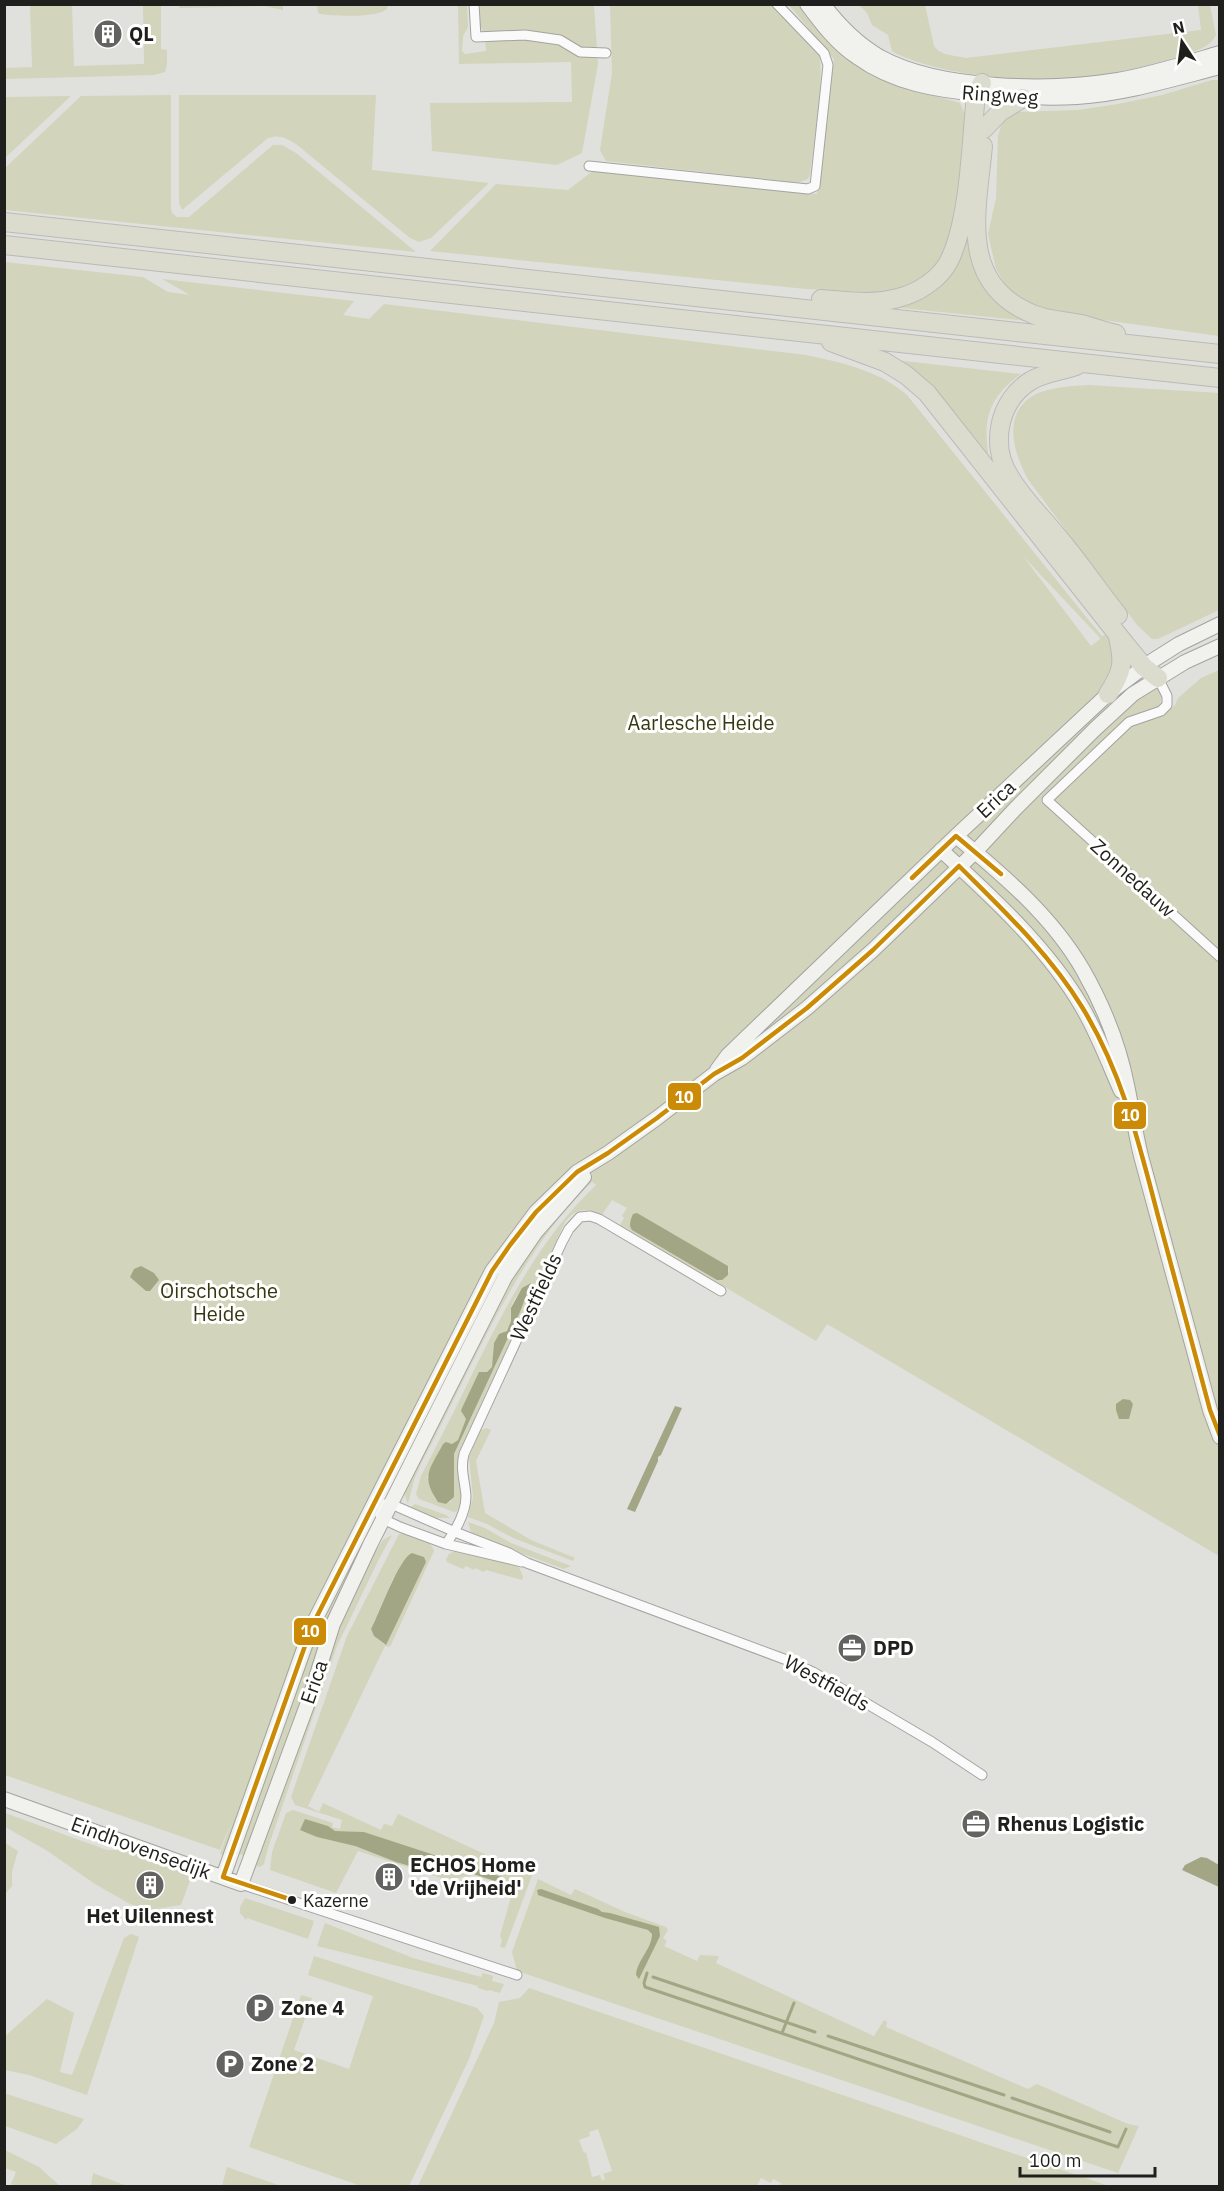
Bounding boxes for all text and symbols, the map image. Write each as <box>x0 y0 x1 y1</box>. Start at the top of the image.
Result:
north arrow <box>1152 12 1212 72</box>
text: N <box>1171 16 1187 38</box>
building icon: QL <box>92 18 124 50</box>
place label: QL <box>129 20 154 47</box>
street label: Ringweg <box>961 78 1040 111</box>
park label: Aarlesche Heide <box>628 709 774 736</box>
street label: Erica <box>970 773 1021 824</box>
street label: Zonnedauw <box>1085 832 1182 923</box>
line badge: 10 <box>667 1082 702 1111</box>
text: 10 <box>674 1087 694 1107</box>
line badge: 10 <box>1113 1101 1147 1130</box>
text: 10 <box>1120 1105 1140 1125</box>
street label: Westfields <box>503 1248 568 1345</box>
park label: Oirschotsche Heide <box>160 1277 278 1327</box>
line badge: 10 <box>293 1617 327 1646</box>
text: 10 <box>300 1621 320 1641</box>
office icon: DPD <box>836 1632 868 1664</box>
place label: DPD <box>873 1634 914 1661</box>
street label: Westfields <box>780 1648 875 1717</box>
street label: Erica <box>293 1656 334 1707</box>
office icon: Rhenus Logistic <box>960 1808 992 1840</box>
street label: Eindhovensedijk <box>68 1810 215 1885</box>
place label: Rhenus Logistic <box>997 1810 1144 1837</box>
place label: ECHOS Home 'de Vrijheid' <box>410 1851 536 1901</box>
building icon: ECHOS Home 'de Vrijheid' <box>373 1861 405 1893</box>
building icon: Het Uilennest <box>134 1869 166 1901</box>
place label: Kazerne <box>303 1889 369 1912</box>
marker: Kazerne <box>286 1894 298 1906</box>
place label: Het Uilennest <box>86 1902 214 1929</box>
parking icon: Zone 4 <box>244 1992 276 2024</box>
place label: Zone 4 <box>281 1994 344 2021</box>
parking icon: Zone 2 <box>214 2048 246 2080</box>
place label: Zone 2 <box>251 2050 314 2077</box>
scale bar <box>1020 2140 1155 2178</box>
text: 100 m <box>1029 2149 1081 2172</box>

